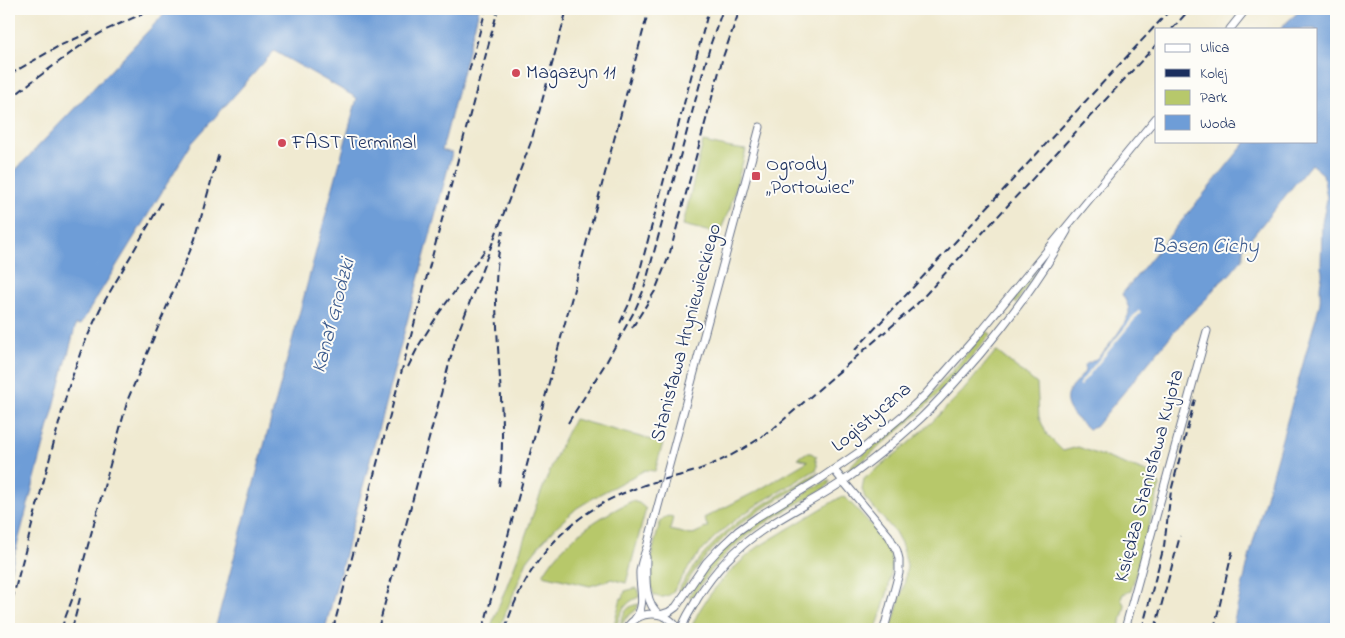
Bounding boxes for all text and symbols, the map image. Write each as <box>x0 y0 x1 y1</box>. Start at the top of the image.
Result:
legend <box>1155 28 1318 142</box>
text: Ulica <box>1200 37 1229 59</box>
place label: Magazyn 11 <box>526 59 616 89</box>
text: Kolej <box>1200 63 1228 85</box>
marker: Magazyn 11 <box>510 67 522 79</box>
text: Park <box>1200 87 1228 109</box>
text: Woda <box>1200 113 1236 135</box>
place label: FAST Terminal <box>291 129 416 158</box>
marker: FAST Terminal <box>276 137 288 149</box>
place label: Ogrody „Portowiec” <box>766 151 854 203</box>
marker: Ogrody „Portowiec” <box>750 170 762 182</box>
street label: Stanisława Hryniewieckiego <box>644 221 731 446</box>
water label: Basen Cichy <box>1151 232 1259 262</box>
water label: Kanał Grodzki <box>304 253 364 377</box>
street label: Księdza Stanisława Kujota <box>1108 366 1192 586</box>
street label: Logistyczna <box>826 376 919 461</box>

